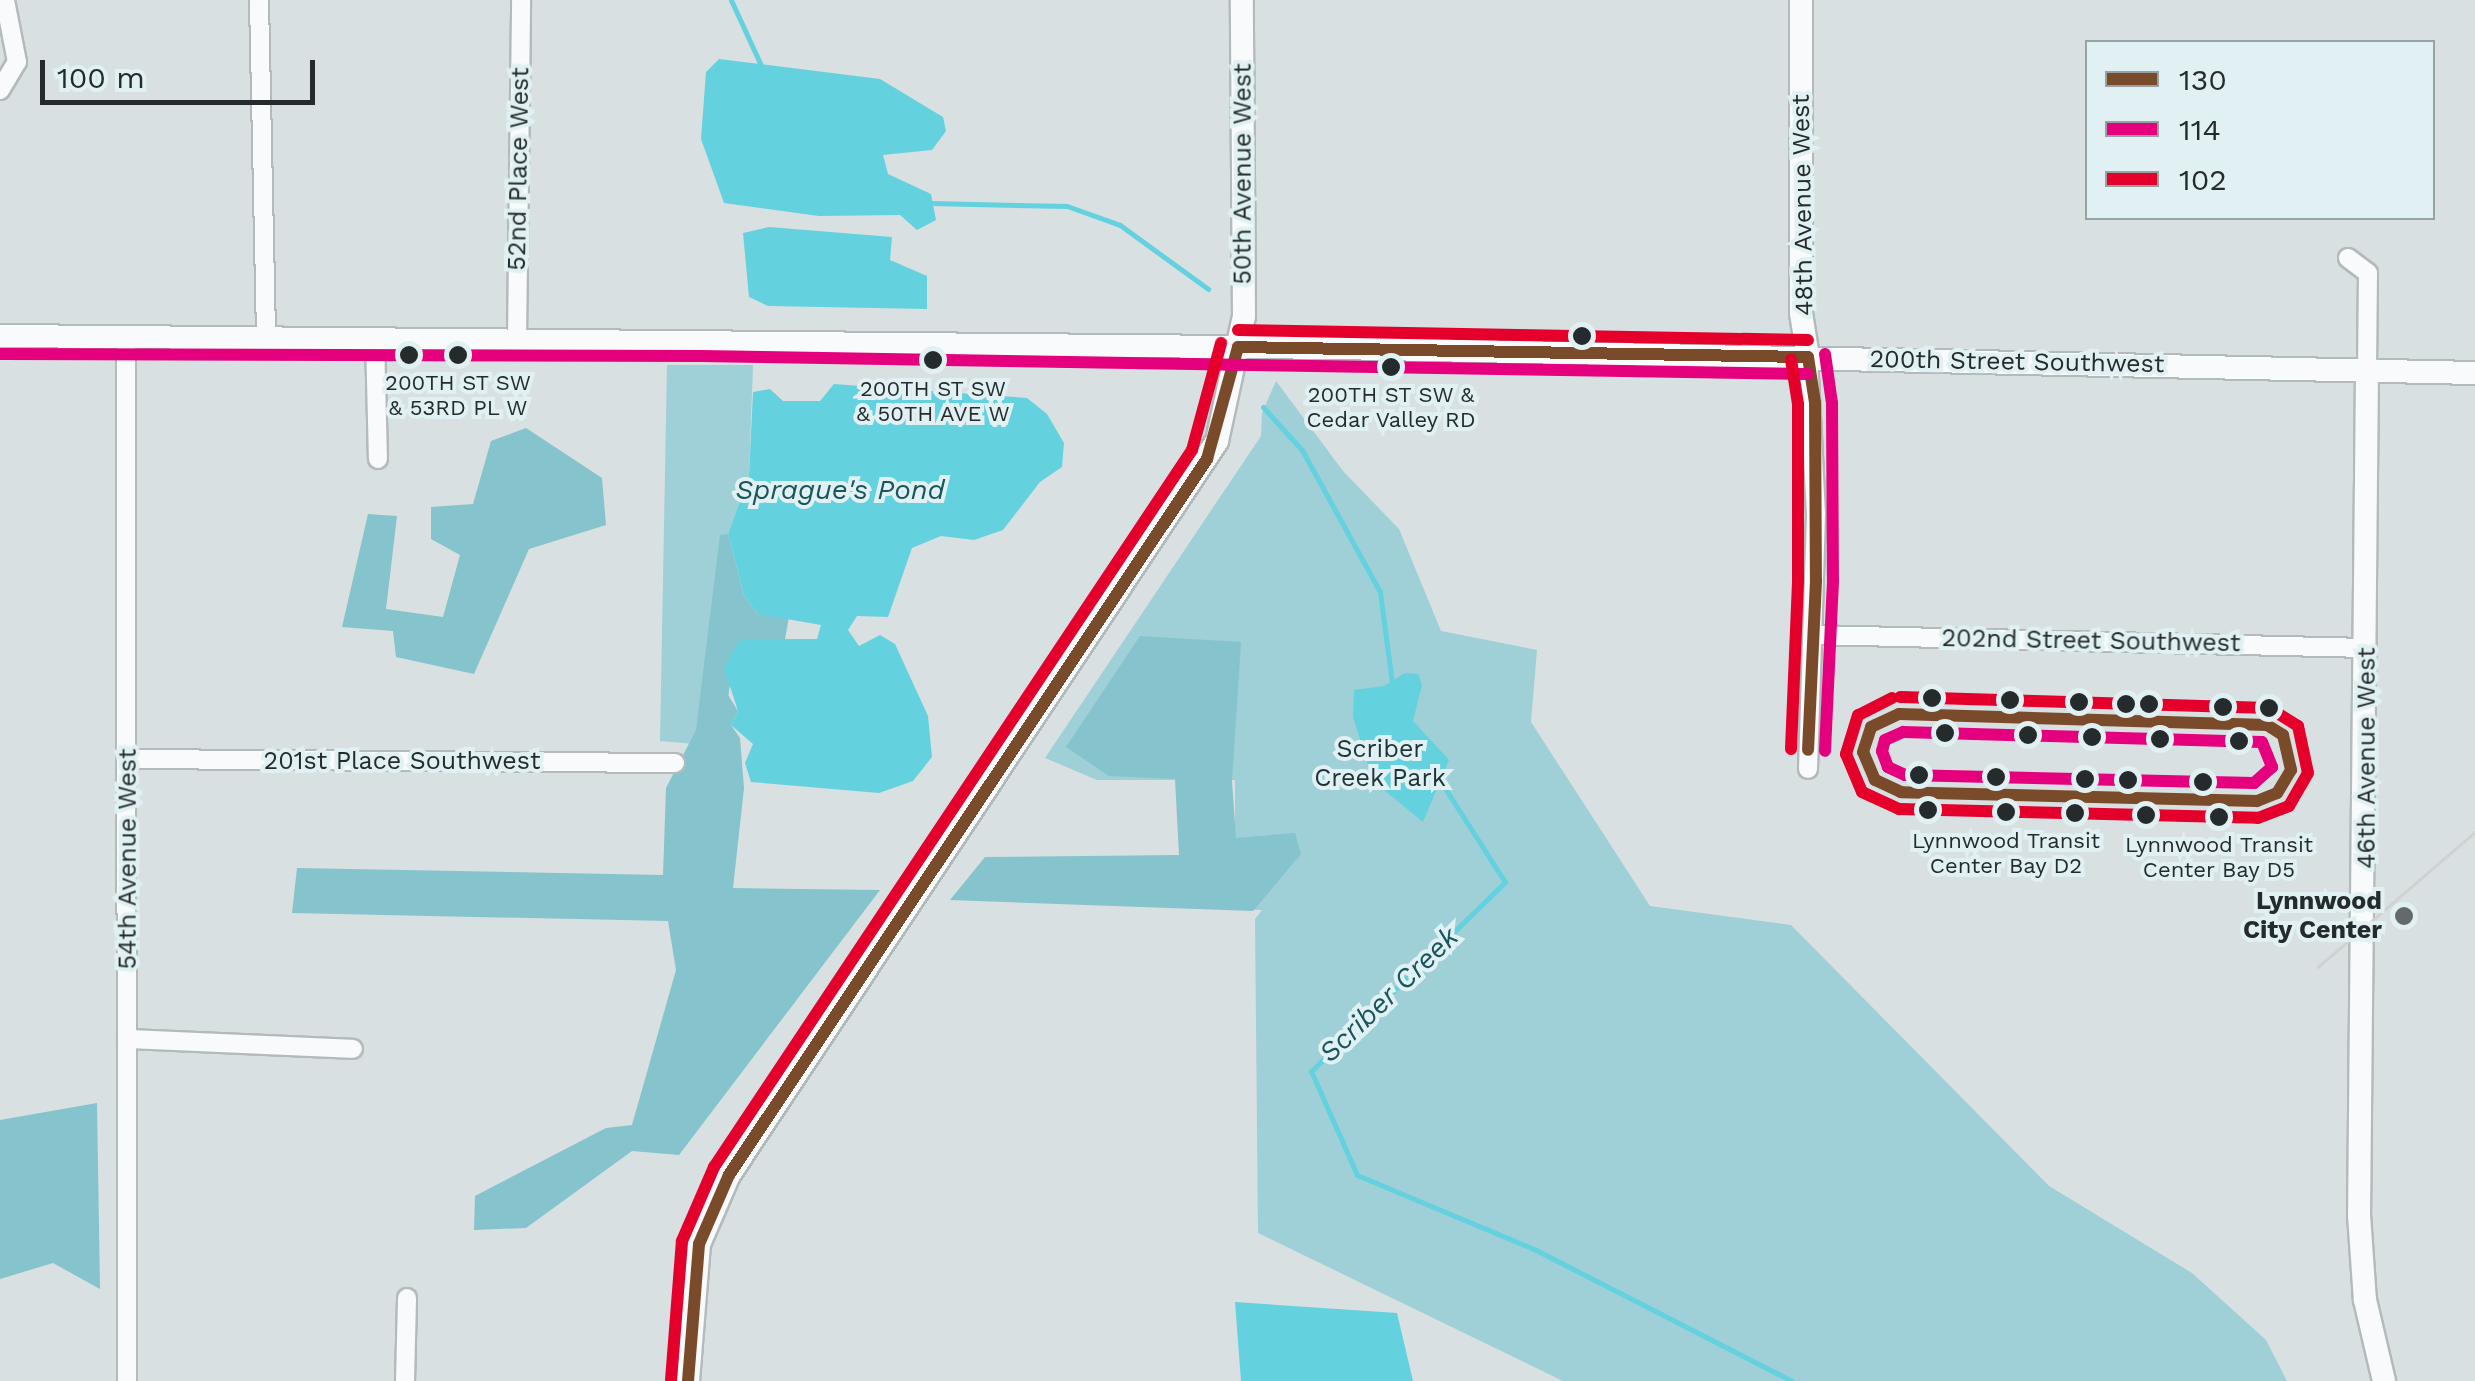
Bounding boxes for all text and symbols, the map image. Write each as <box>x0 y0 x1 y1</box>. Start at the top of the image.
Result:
scale bar <box>45 40 320 102</box>
legend <box>2085 40 2435 220</box>
text: 100 m <box>57 60 145 95</box>
text: 130 <box>2179 62 2227 97</box>
street label: 50th Avenue West <box>1228 63 1258 285</box>
street label: 52nd Place West <box>502 67 536 271</box>
street label: 48th Avenue West <box>1786 93 1820 317</box>
text: 114 <box>2179 112 2221 147</box>
text: 102 <box>2179 162 2227 197</box>
unlabelled marker <box>1572 326 1592 346</box>
street label: 200th Street Southwest <box>1869 344 2165 380</box>
unlabelled marker <box>399 345 419 365</box>
marker: 200TH ST SW & 53RD PL W <box>448 345 468 365</box>
marker: 200TH ST SW & 50TH AVE W <box>923 350 943 370</box>
marker: 200TH ST SW & Cedar Valley RD <box>1381 357 1401 377</box>
place label: 200TH ST SW & 53RD PL W <box>385 369 531 421</box>
place label: 200TH ST SW & 50TH AVE W <box>856 375 1010 426</box>
place label: 200TH ST SW & Cedar Valley RD <box>1306 381 1476 432</box>
water label: Sprague's Pond <box>735 473 945 507</box>
street label: 202nd Street Southwest <box>1941 623 2241 659</box>
street label: 46th Avenue West <box>2352 646 2382 870</box>
unlabelled marker <box>1922 688 1942 708</box>
unlabelled marker <box>2000 690 2020 710</box>
unlabelled marker <box>2069 692 2089 712</box>
unlabelled marker <box>2116 694 2136 714</box>
unlabelled marker <box>2139 694 2159 714</box>
unlabelled marker <box>2213 697 2233 717</box>
unlabelled marker <box>2259 698 2279 718</box>
unlabelled marker <box>1935 723 1955 743</box>
unlabelled marker <box>2018 725 2038 745</box>
unlabelled marker <box>2082 727 2102 747</box>
unlabelled marker <box>2150 729 2170 749</box>
unlabelled marker <box>2229 731 2249 751</box>
park label: Scriber Creek Park <box>1314 735 1446 794</box>
street label: 201st Place Southwest <box>264 746 540 776</box>
street label: 54th Avenue West <box>113 748 143 970</box>
unlabelled marker <box>1909 765 1929 785</box>
unlabelled marker <box>1986 767 2006 787</box>
unlabelled marker <box>2075 769 2095 789</box>
unlabelled marker <box>2118 770 2138 790</box>
unlabelled marker <box>2193 772 2213 792</box>
unlabelled marker <box>1918 800 1938 820</box>
marker: Lynnwood Transit Center Bay D2 <box>1996 802 2016 822</box>
unlabelled marker <box>2065 803 2085 823</box>
unlabelled marker <box>2136 805 2156 825</box>
marker: Lynnwood Transit Center Bay D5 <box>2209 807 2229 827</box>
place label: Lynnwood Transit Center Bay D2 <box>1912 827 2100 878</box>
place label: Lynnwood Transit Center Bay D5 <box>2125 831 2313 882</box>
place label: Lynnwood City Center <box>2242 887 2382 946</box>
marker: Lynnwood City Center <box>2391 903 2417 929</box>
water label: Scriber Creek <box>1312 920 1466 1070</box>

